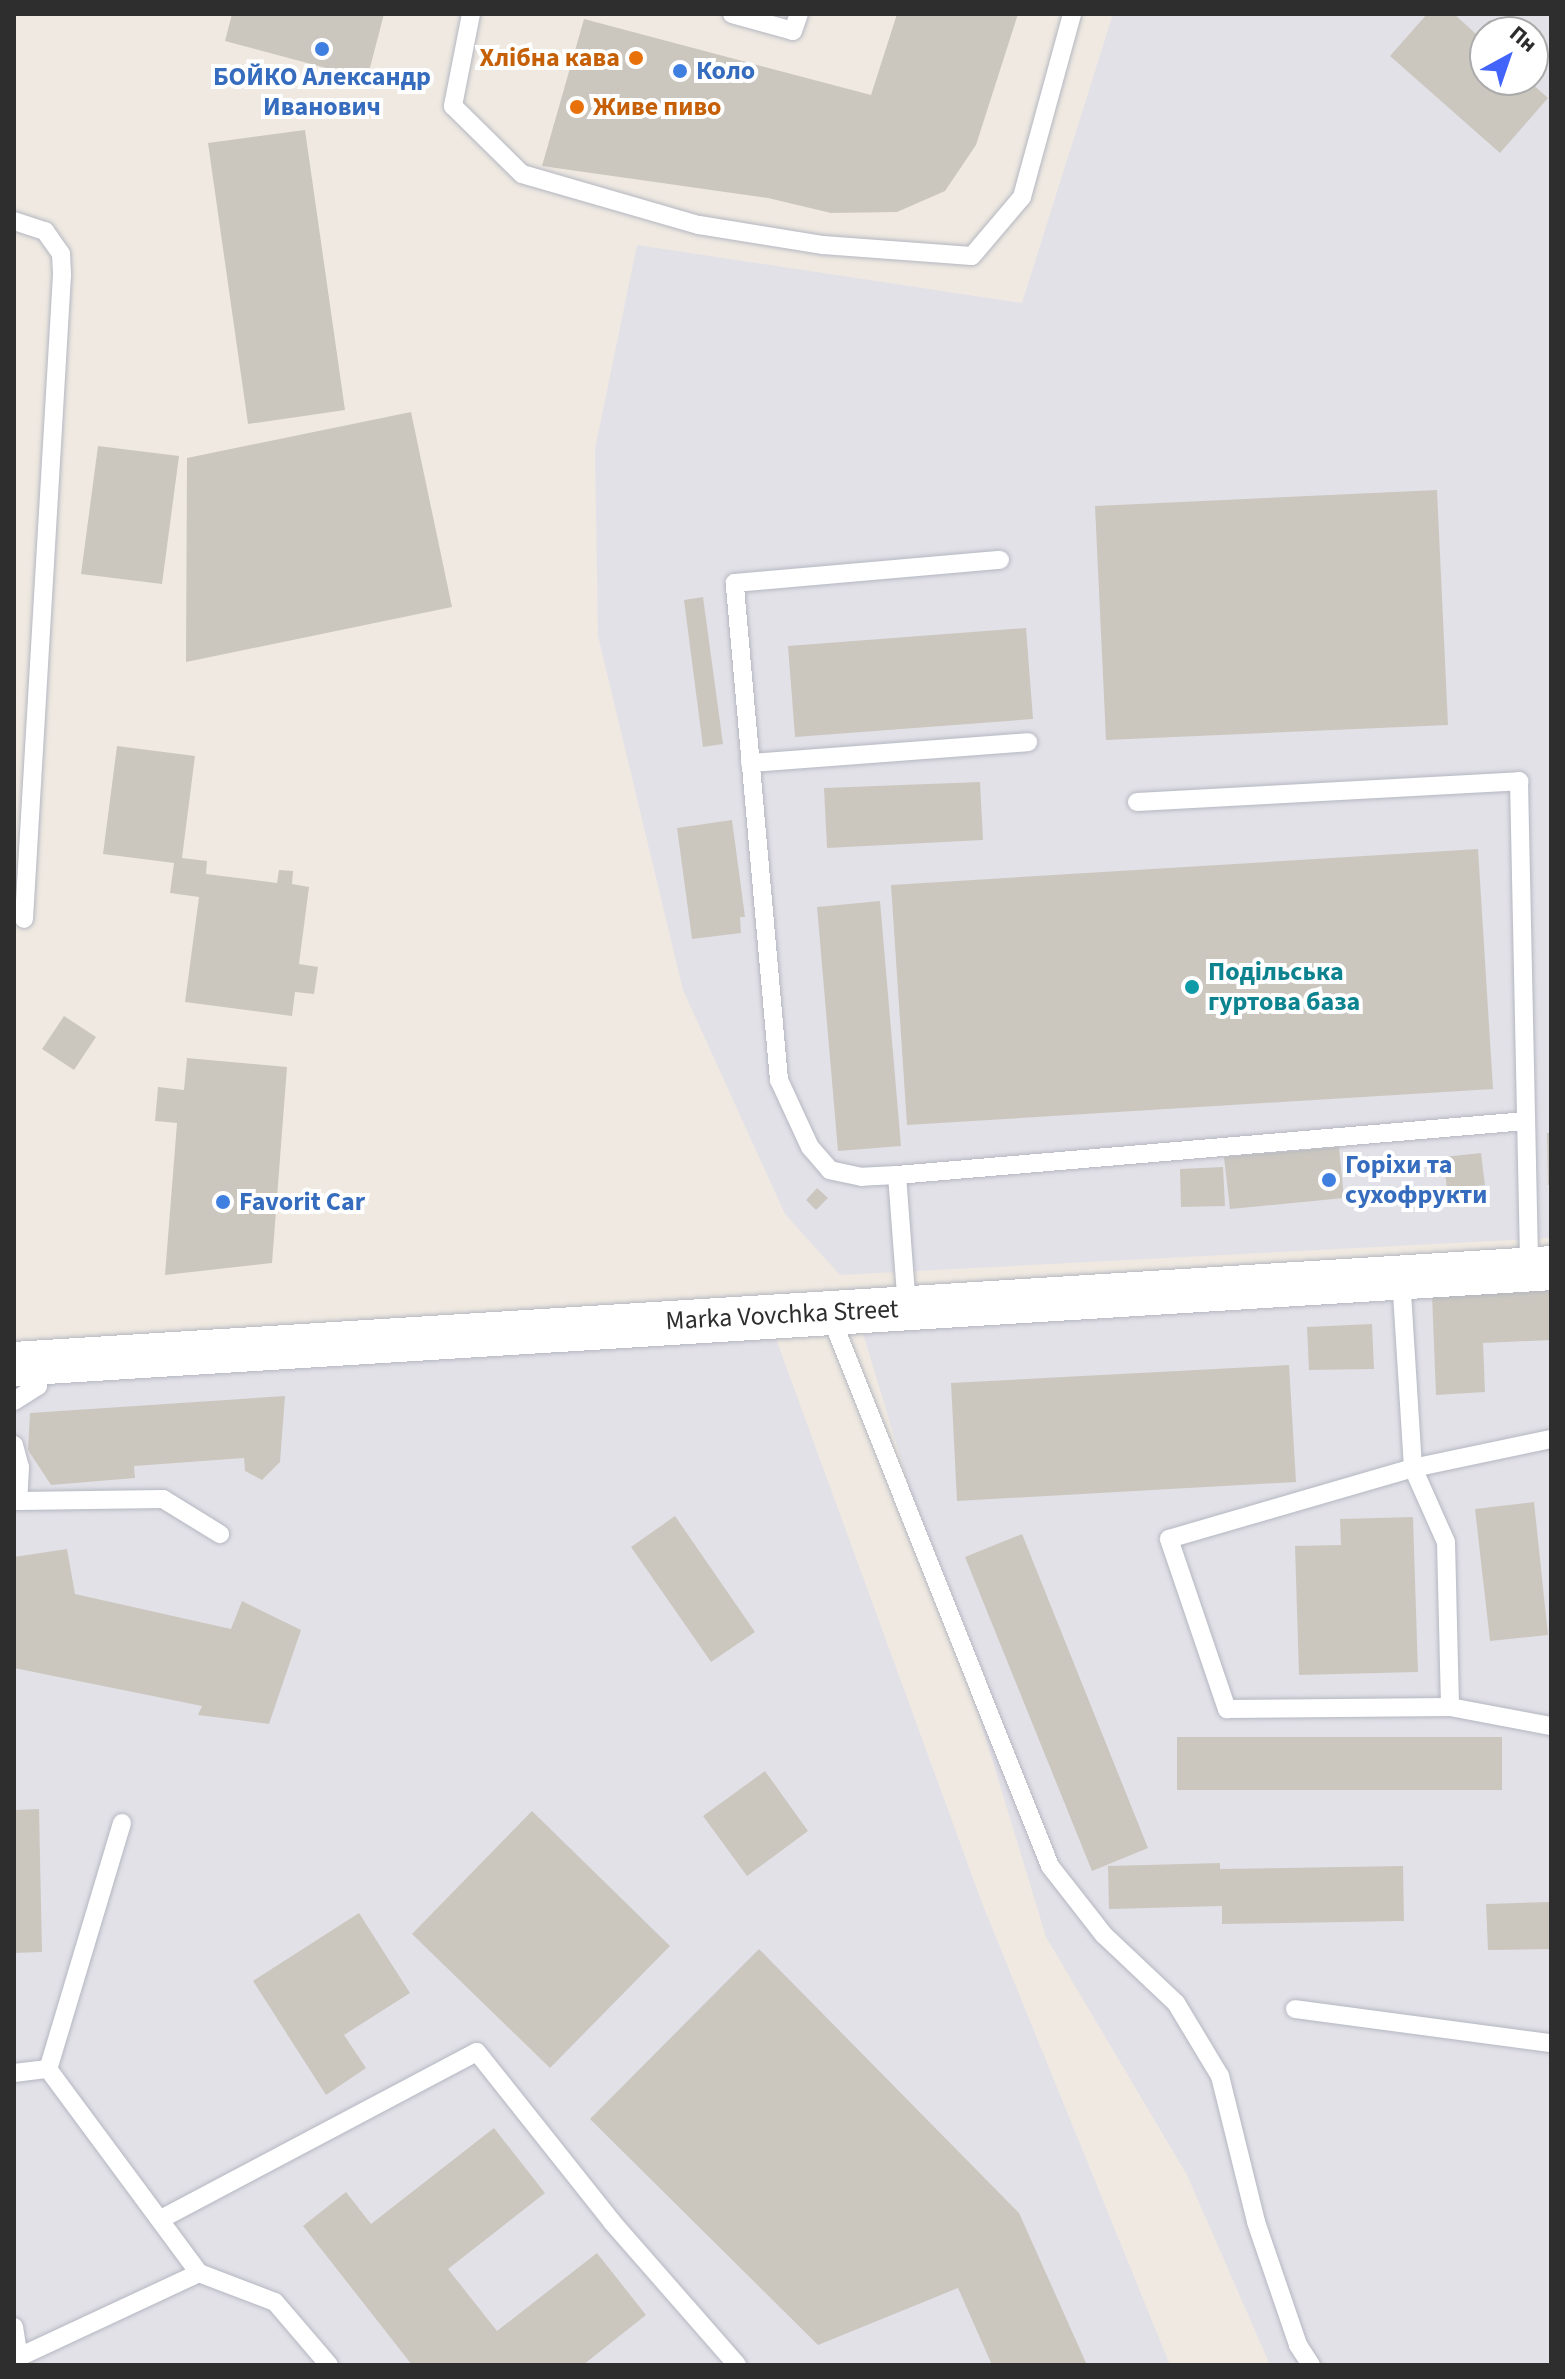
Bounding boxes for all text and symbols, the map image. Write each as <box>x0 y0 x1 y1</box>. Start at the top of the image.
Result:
north arrow <box>1469 16 1549 96</box>
text: Пн <box>1502 18 1544 60</box>
marker: БОЙКО Александр Иванович <box>313 40 331 58</box>
place label: Хлібна кава <box>479 42 620 74</box>
marker: Хлібна кава <box>627 49 645 67</box>
place label: Коло <box>696 55 755 87</box>
place label: БОЙКО Александр Иванович <box>213 61 431 122</box>
marker: Коло <box>671 62 689 80</box>
place label: Живе пиво <box>593 91 722 123</box>
marker: Живе пиво <box>568 98 586 116</box>
place label: Подільська гуртова база <box>1208 956 1360 1018</box>
marker: Подільська гуртова база <box>1183 978 1201 996</box>
place label: Горіхи та сухофрукти <box>1345 1149 1487 1210</box>
marker: Горіхи та сухофрукти <box>1320 1171 1338 1189</box>
place label: Favorit Car <box>239 1186 365 1218</box>
marker: Favorit Car <box>214 1193 232 1211</box>
street label: Marka Vovchka Street <box>665 1293 899 1337</box>

